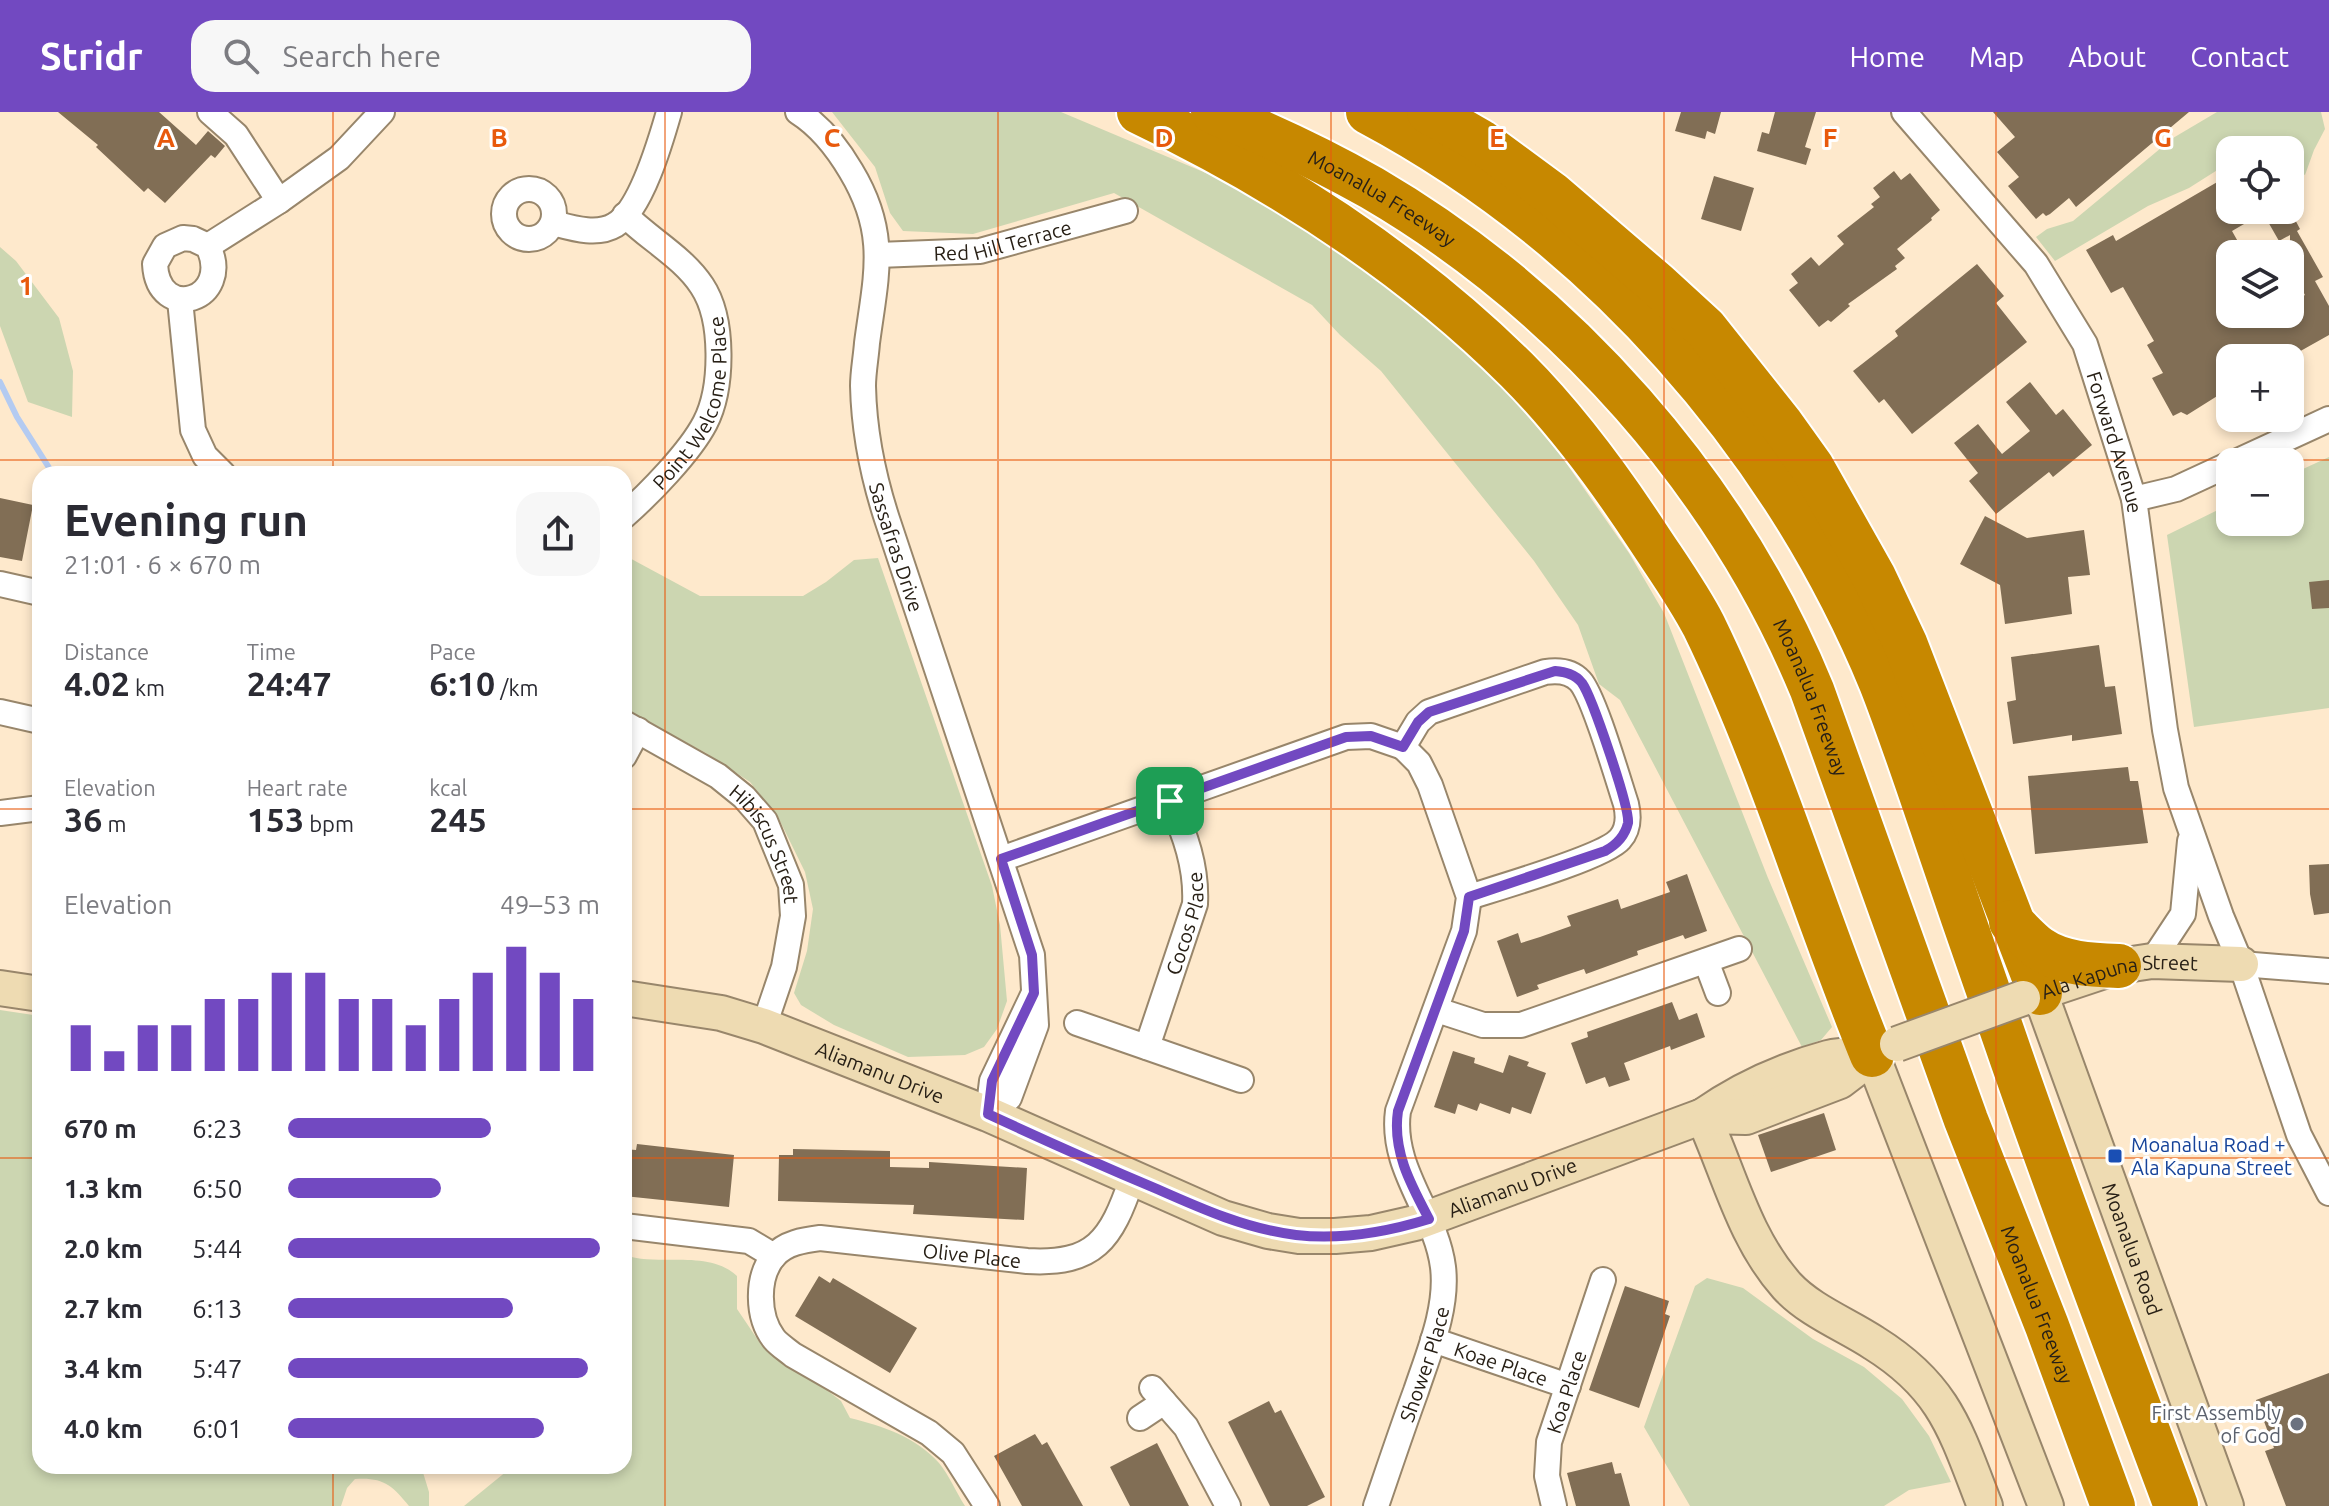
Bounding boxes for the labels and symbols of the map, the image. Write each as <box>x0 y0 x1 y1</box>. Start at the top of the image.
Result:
text: A <box>157 123 176 152</box>
text: B <box>490 123 508 152</box>
text: C <box>824 123 841 152</box>
text: D <box>1155 123 1173 152</box>
text: E <box>1489 123 1505 152</box>
text: F <box>1823 123 1837 152</box>
text: G <box>2154 123 2172 152</box>
street label: Moanalua Freeway <box>1305 145 1461 251</box>
street label: Red Hill Terrace <box>933 215 1074 264</box>
text: 1 <box>19 271 33 300</box>
street label: Point Welcome Place <box>647 315 730 494</box>
street label: Forward Avenue <box>2083 368 2147 514</box>
street label: Sassafras Drive <box>865 480 929 615</box>
street label: Moanalua Freeway <box>1769 615 1853 779</box>
pin <box>1136 767 1204 835</box>
street label: Hibiscus Street <box>726 779 804 905</box>
street label: Cocos Place <box>1161 871 1207 978</box>
street label: Ala Kapuna Street <box>2038 950 2198 1003</box>
street label: Aliamanu Drive <box>813 1036 948 1107</box>
place label: Moanalua Road + Ala Kapuna Street <box>2131 1133 2292 1179</box>
marker: Moanalua Road + Ala Kapuna Street <box>2106 1147 2124 1165</box>
street label: Aliamanu Drive <box>1445 1152 1580 1221</box>
street label: Moanalua Road <box>2098 1180 2167 1318</box>
street label: Moanalua Freeway <box>1997 1222 2079 1387</box>
street label: Olive Place <box>922 1238 1022 1272</box>
street label: Shower Place <box>1394 1304 1453 1425</box>
street label: Koae Place <box>1451 1337 1551 1390</box>
street label: Koa Place <box>1541 1347 1590 1436</box>
place label: First Assembly of God <box>2151 1401 2281 1447</box>
marker: First Assembly of God <box>2288 1415 2306 1433</box>

